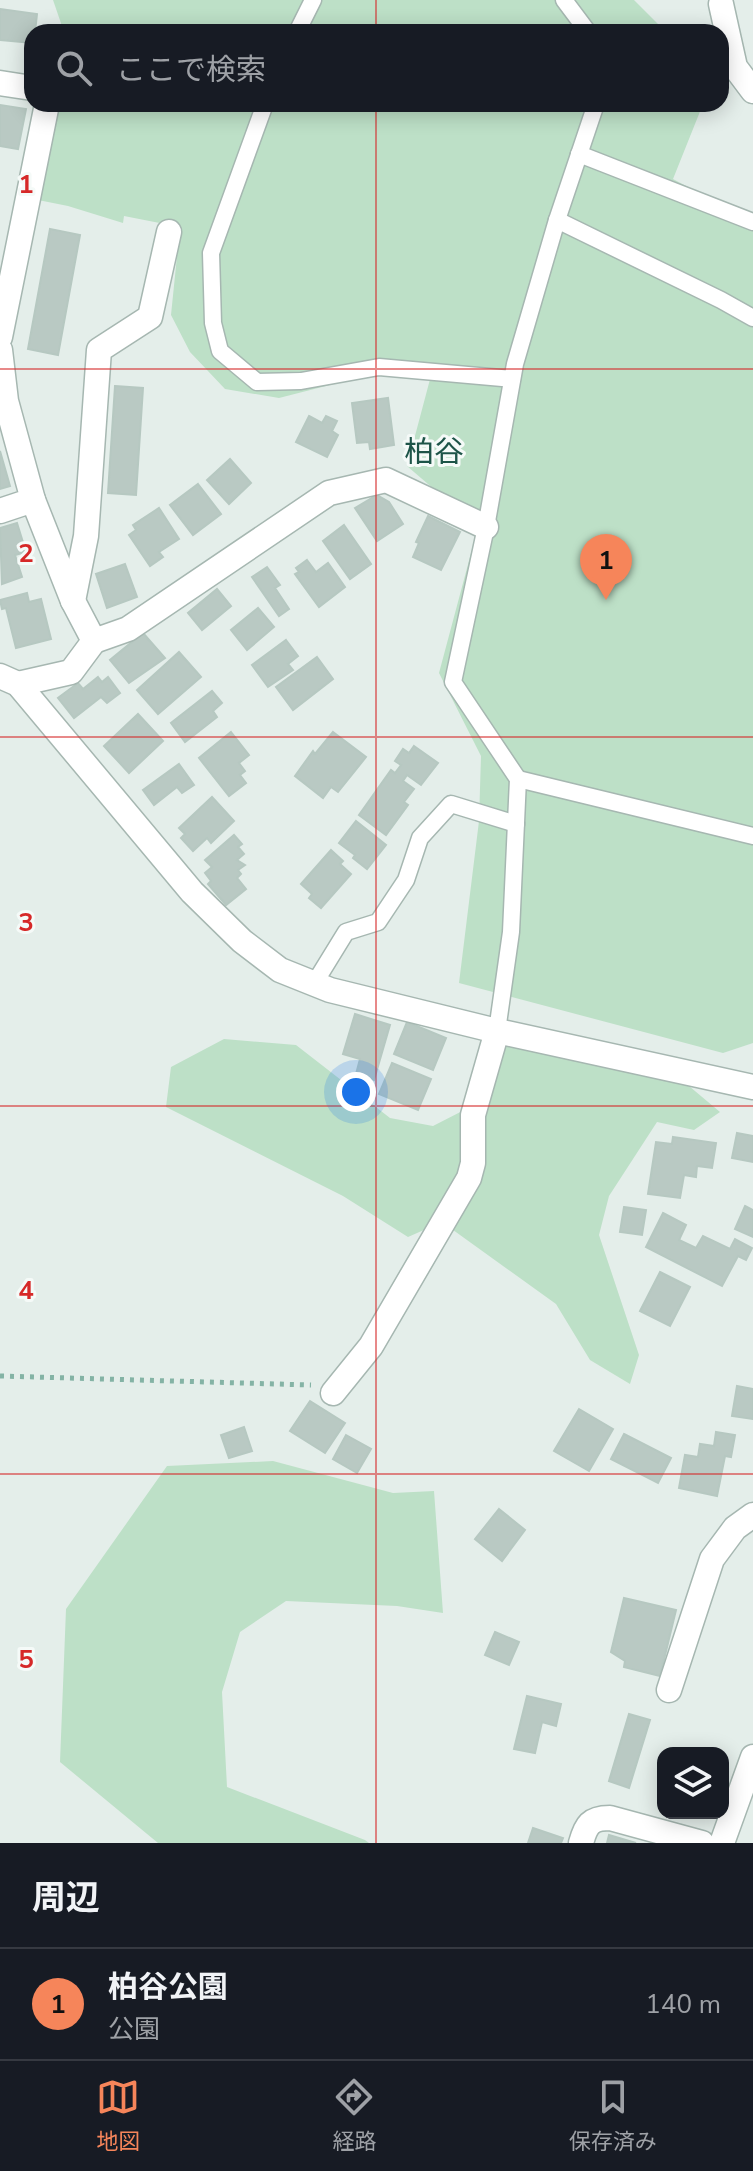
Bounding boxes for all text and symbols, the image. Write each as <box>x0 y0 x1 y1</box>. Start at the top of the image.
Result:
search box <box>24 24 729 112</box>
icon: search <box>52 46 96 90</box>
text: ここで検索 <box>116 50 266 91</box>
text: 1 <box>18 167 34 202</box>
district label: 柏谷 <box>404 432 464 473</box>
pin: 1 <box>580 534 632 600</box>
text: 2 <box>18 536 34 571</box>
text: 3 <box>18 905 34 940</box>
your location <box>336 1072 376 1112</box>
text: 4 <box>18 1273 34 1308</box>
text: 5 <box>18 1642 34 1677</box>
map controls <box>657 1747 729 1819</box>
button: layers <box>657 1747 729 1819</box>
text: 周辺 <box>32 1875 100 1921</box>
text: 柏谷公園 <box>108 1967 228 2008</box>
text: 1 <box>50 1987 66 2022</box>
text: 140 m <box>645 1987 721 2022</box>
text: 公園 <box>108 2012 160 2047</box>
tab: 地図 <box>96 2075 140 2157</box>
tab: 経路 <box>332 2075 377 2157</box>
tab: 保存済み <box>569 2075 657 2157</box>

